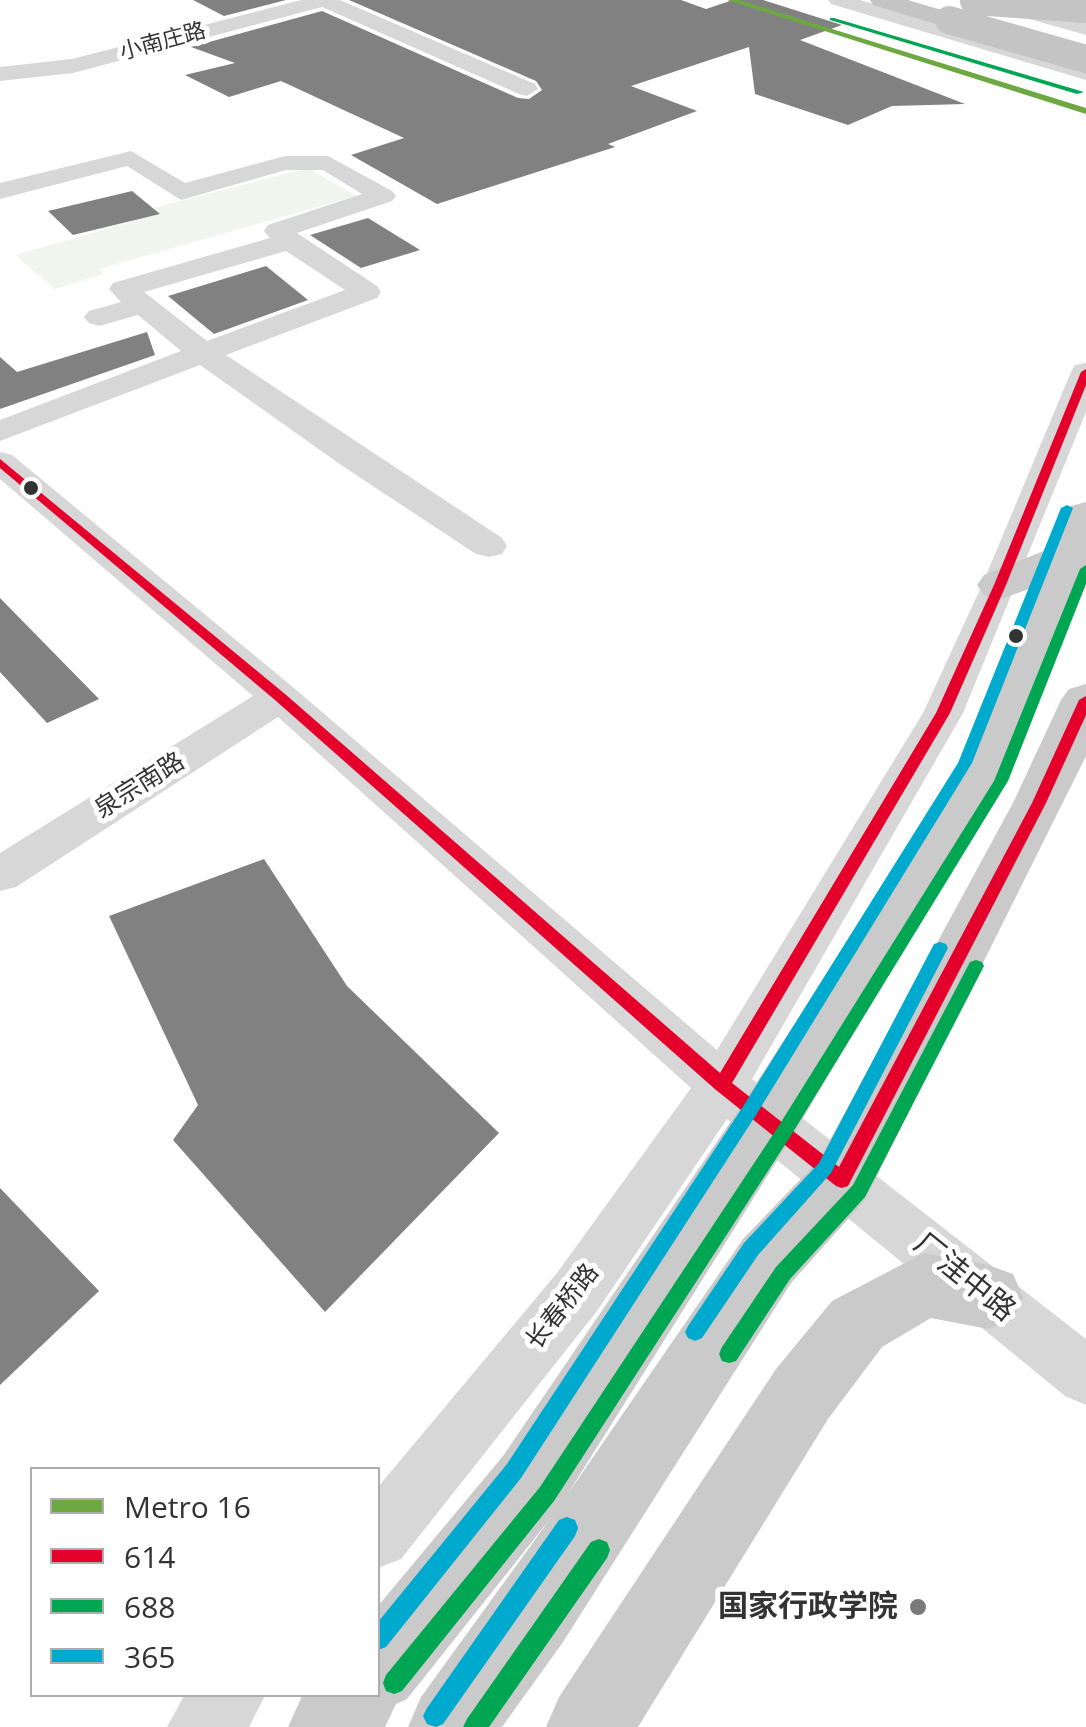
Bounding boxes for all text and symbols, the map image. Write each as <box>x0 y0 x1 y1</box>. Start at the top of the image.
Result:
street label: 小南庄路 <box>117 18 209 66</box>
unlabelled marker <box>21 478 41 498</box>
unlabelled marker <box>1006 626 1026 646</box>
street label: 泉宗南路 <box>90 747 190 825</box>
street label: 厂洼中路 <box>906 1226 1022 1330</box>
street label: 长春桥路 <box>520 1258 606 1356</box>
legend <box>30 1467 380 1697</box>
text: Metro 16 <box>124 1486 251 1527</box>
text: 614 <box>124 1536 175 1577</box>
text: 688 <box>124 1586 175 1627</box>
place label: 国家行政学院 <box>718 1589 898 1625</box>
marker: 国家行政学院 <box>907 1596 929 1618</box>
text: 365 <box>124 1636 175 1677</box>

